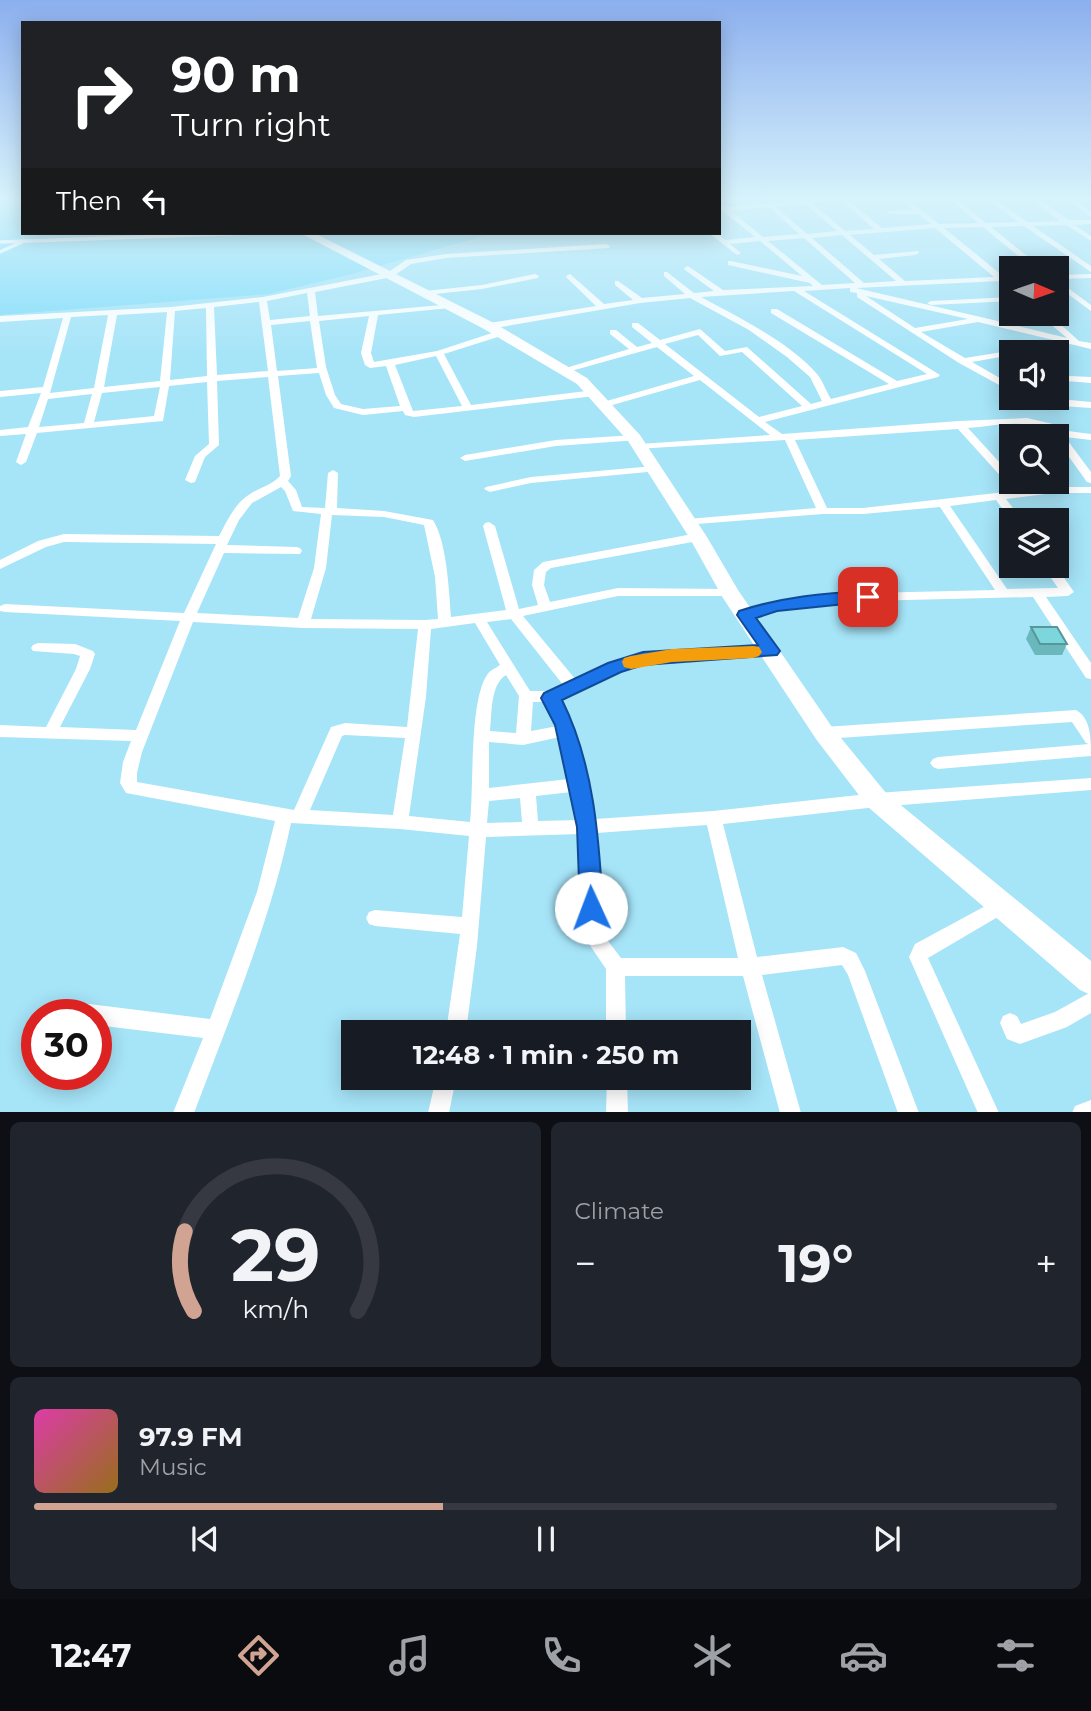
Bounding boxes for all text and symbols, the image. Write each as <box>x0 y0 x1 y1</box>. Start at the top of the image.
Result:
text: 90 m <box>171 45 301 104</box>
icon: right <box>56 49 147 140</box>
text: Turn right <box>171 105 331 144</box>
icon: left <box>136 182 174 220</box>
text: Then <box>56 185 122 217</box>
north arrow <box>999 256 1069 326</box>
map controls <box>999 256 1069 578</box>
button: sound <box>999 340 1069 410</box>
button: search <box>999 424 1069 494</box>
button: layers <box>999 508 1069 578</box>
pin <box>838 567 898 627</box>
icon: arrive <box>849 578 887 616</box>
position arrow <box>554 871 628 945</box>
speed limit sign: 30 <box>21 999 112 1090</box>
text: 12:48 · 1 min · 250 m <box>413 1039 679 1071</box>
text: Climate <box>575 1197 664 1225</box>
text: 29 <box>231 1211 320 1299</box>
text: 19° <box>778 1232 853 1295</box>
text: − <box>575 1240 596 1287</box>
text: + <box>1035 1240 1057 1287</box>
text: km/h <box>242 1293 309 1323</box>
text: 97.9 FM <box>139 1421 243 1453</box>
text: Music <box>139 1453 207 1481</box>
icon: previous <box>186 1520 224 1558</box>
icon: pause <box>527 1520 565 1558</box>
icon: next <box>868 1520 906 1558</box>
icon: directions <box>234 1631 283 1680</box>
icon: music <box>385 1631 434 1680</box>
icon: phone <box>537 1631 586 1680</box>
icon: climate <box>688 1631 737 1680</box>
icon: car <box>839 1631 888 1680</box>
icon: filters <box>991 1631 1040 1680</box>
text: 12:47 <box>51 1636 132 1675</box>

